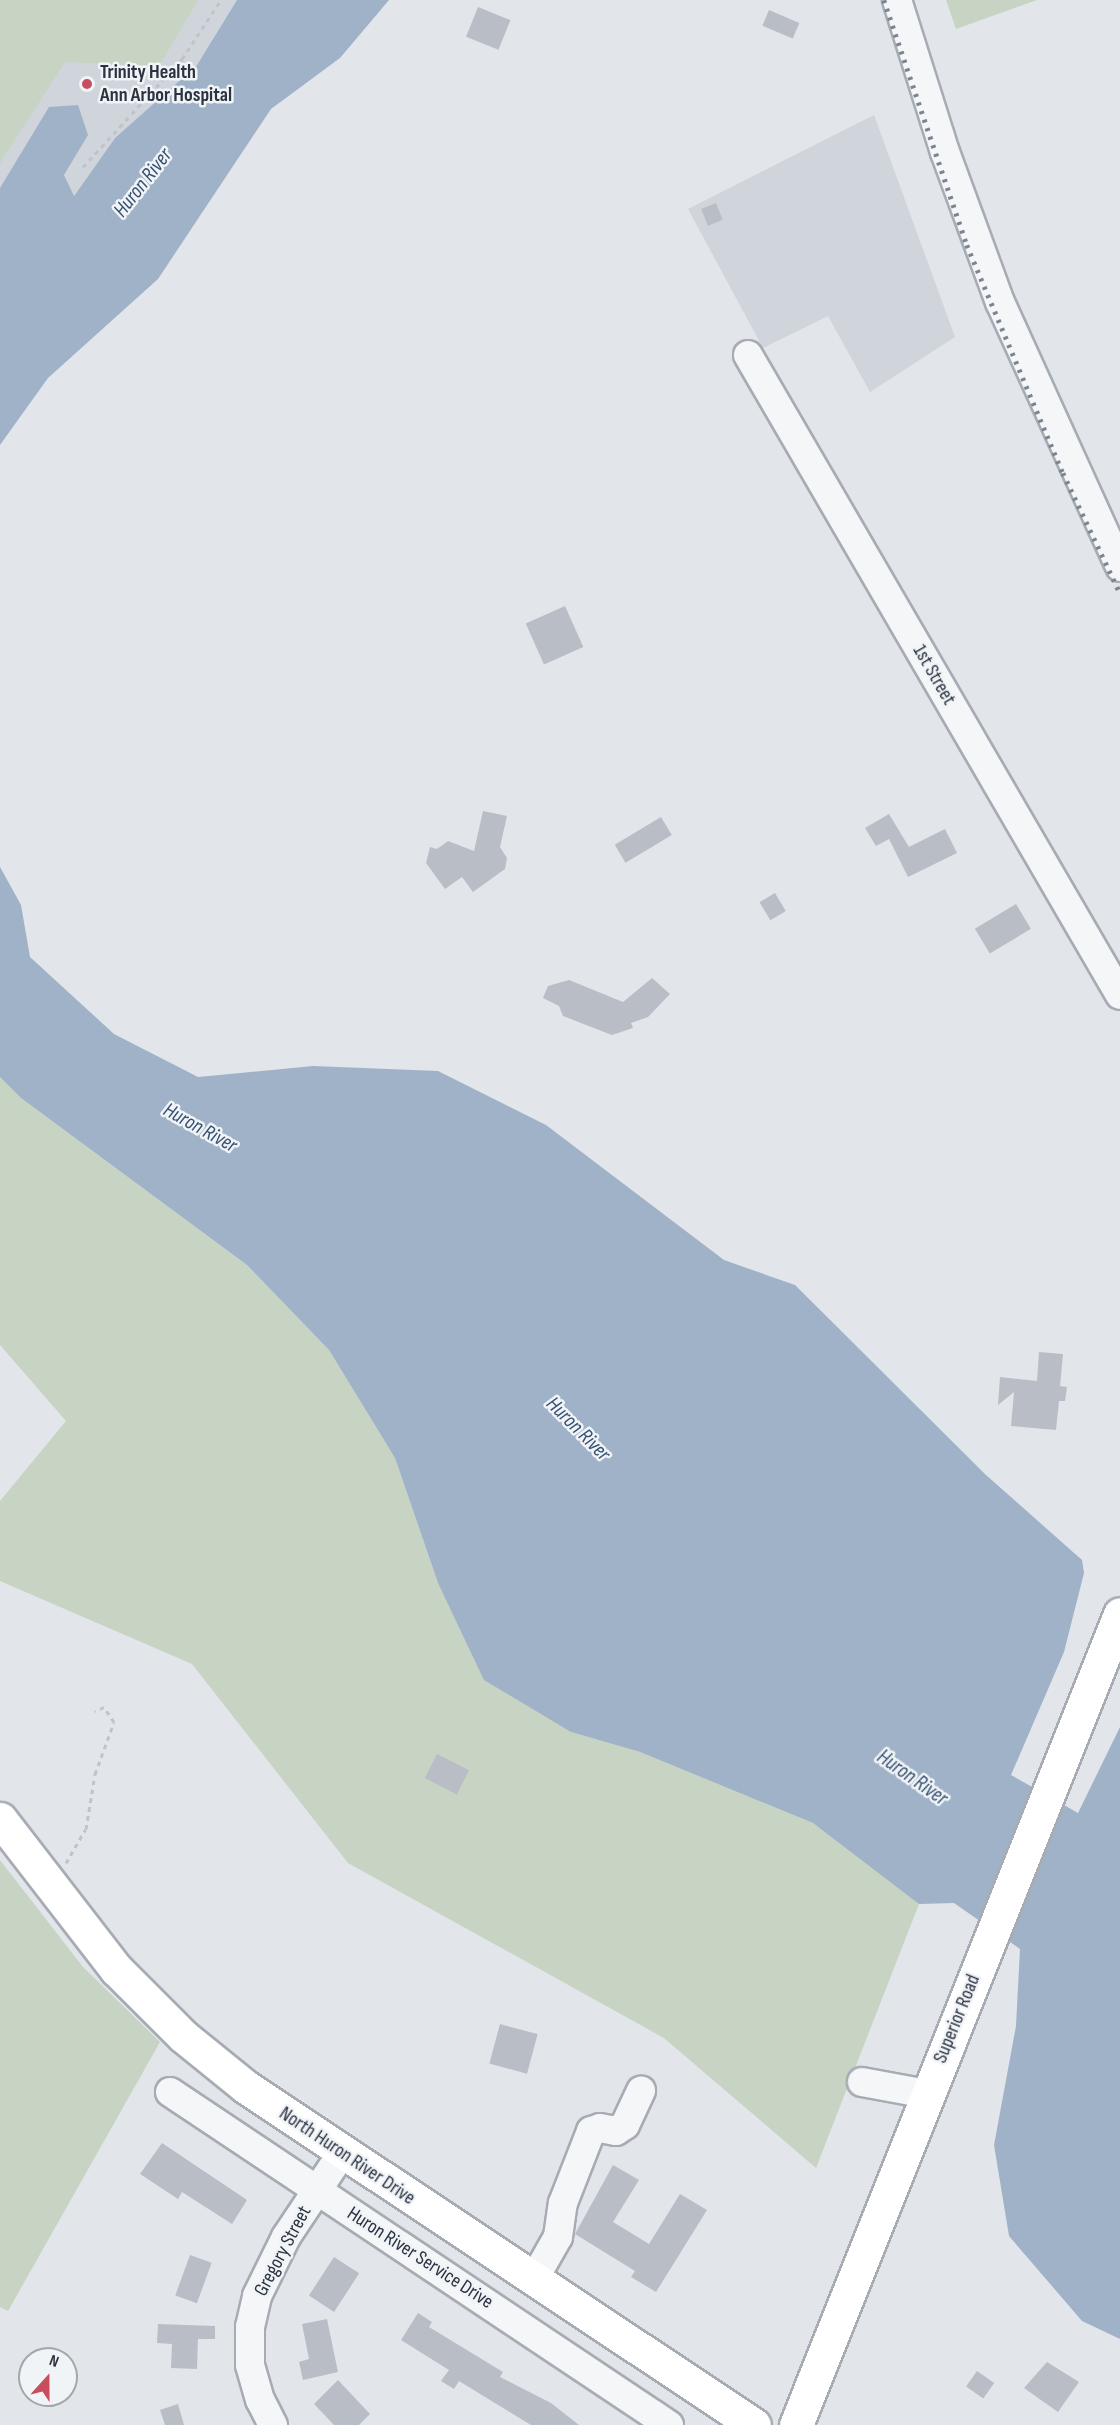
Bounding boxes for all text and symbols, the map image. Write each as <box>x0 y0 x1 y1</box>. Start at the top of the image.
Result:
place label: Trinity Health Ann Arbor Hospital <box>100 60 232 107</box>
marker: Trinity Health Ann Arbor Hospital <box>78 75 96 93</box>
water label: Huron River <box>108 144 178 222</box>
street label: 1st Street <box>907 641 961 709</box>
water label: Huron River <box>159 1097 241 1159</box>
water label: Huron River <box>541 1392 615 1466</box>
water label: Huron River <box>872 1745 952 1811</box>
street label: Superior Road <box>928 1971 986 2067</box>
street label: North Huron River Drive <box>274 2102 420 2210</box>
street label: Gregory Street <box>249 2202 317 2300</box>
street label: Huron River Service Drive <box>342 2202 498 2314</box>
north arrow <box>18 2347 78 2407</box>
text: N <box>47 2351 61 2372</box>

